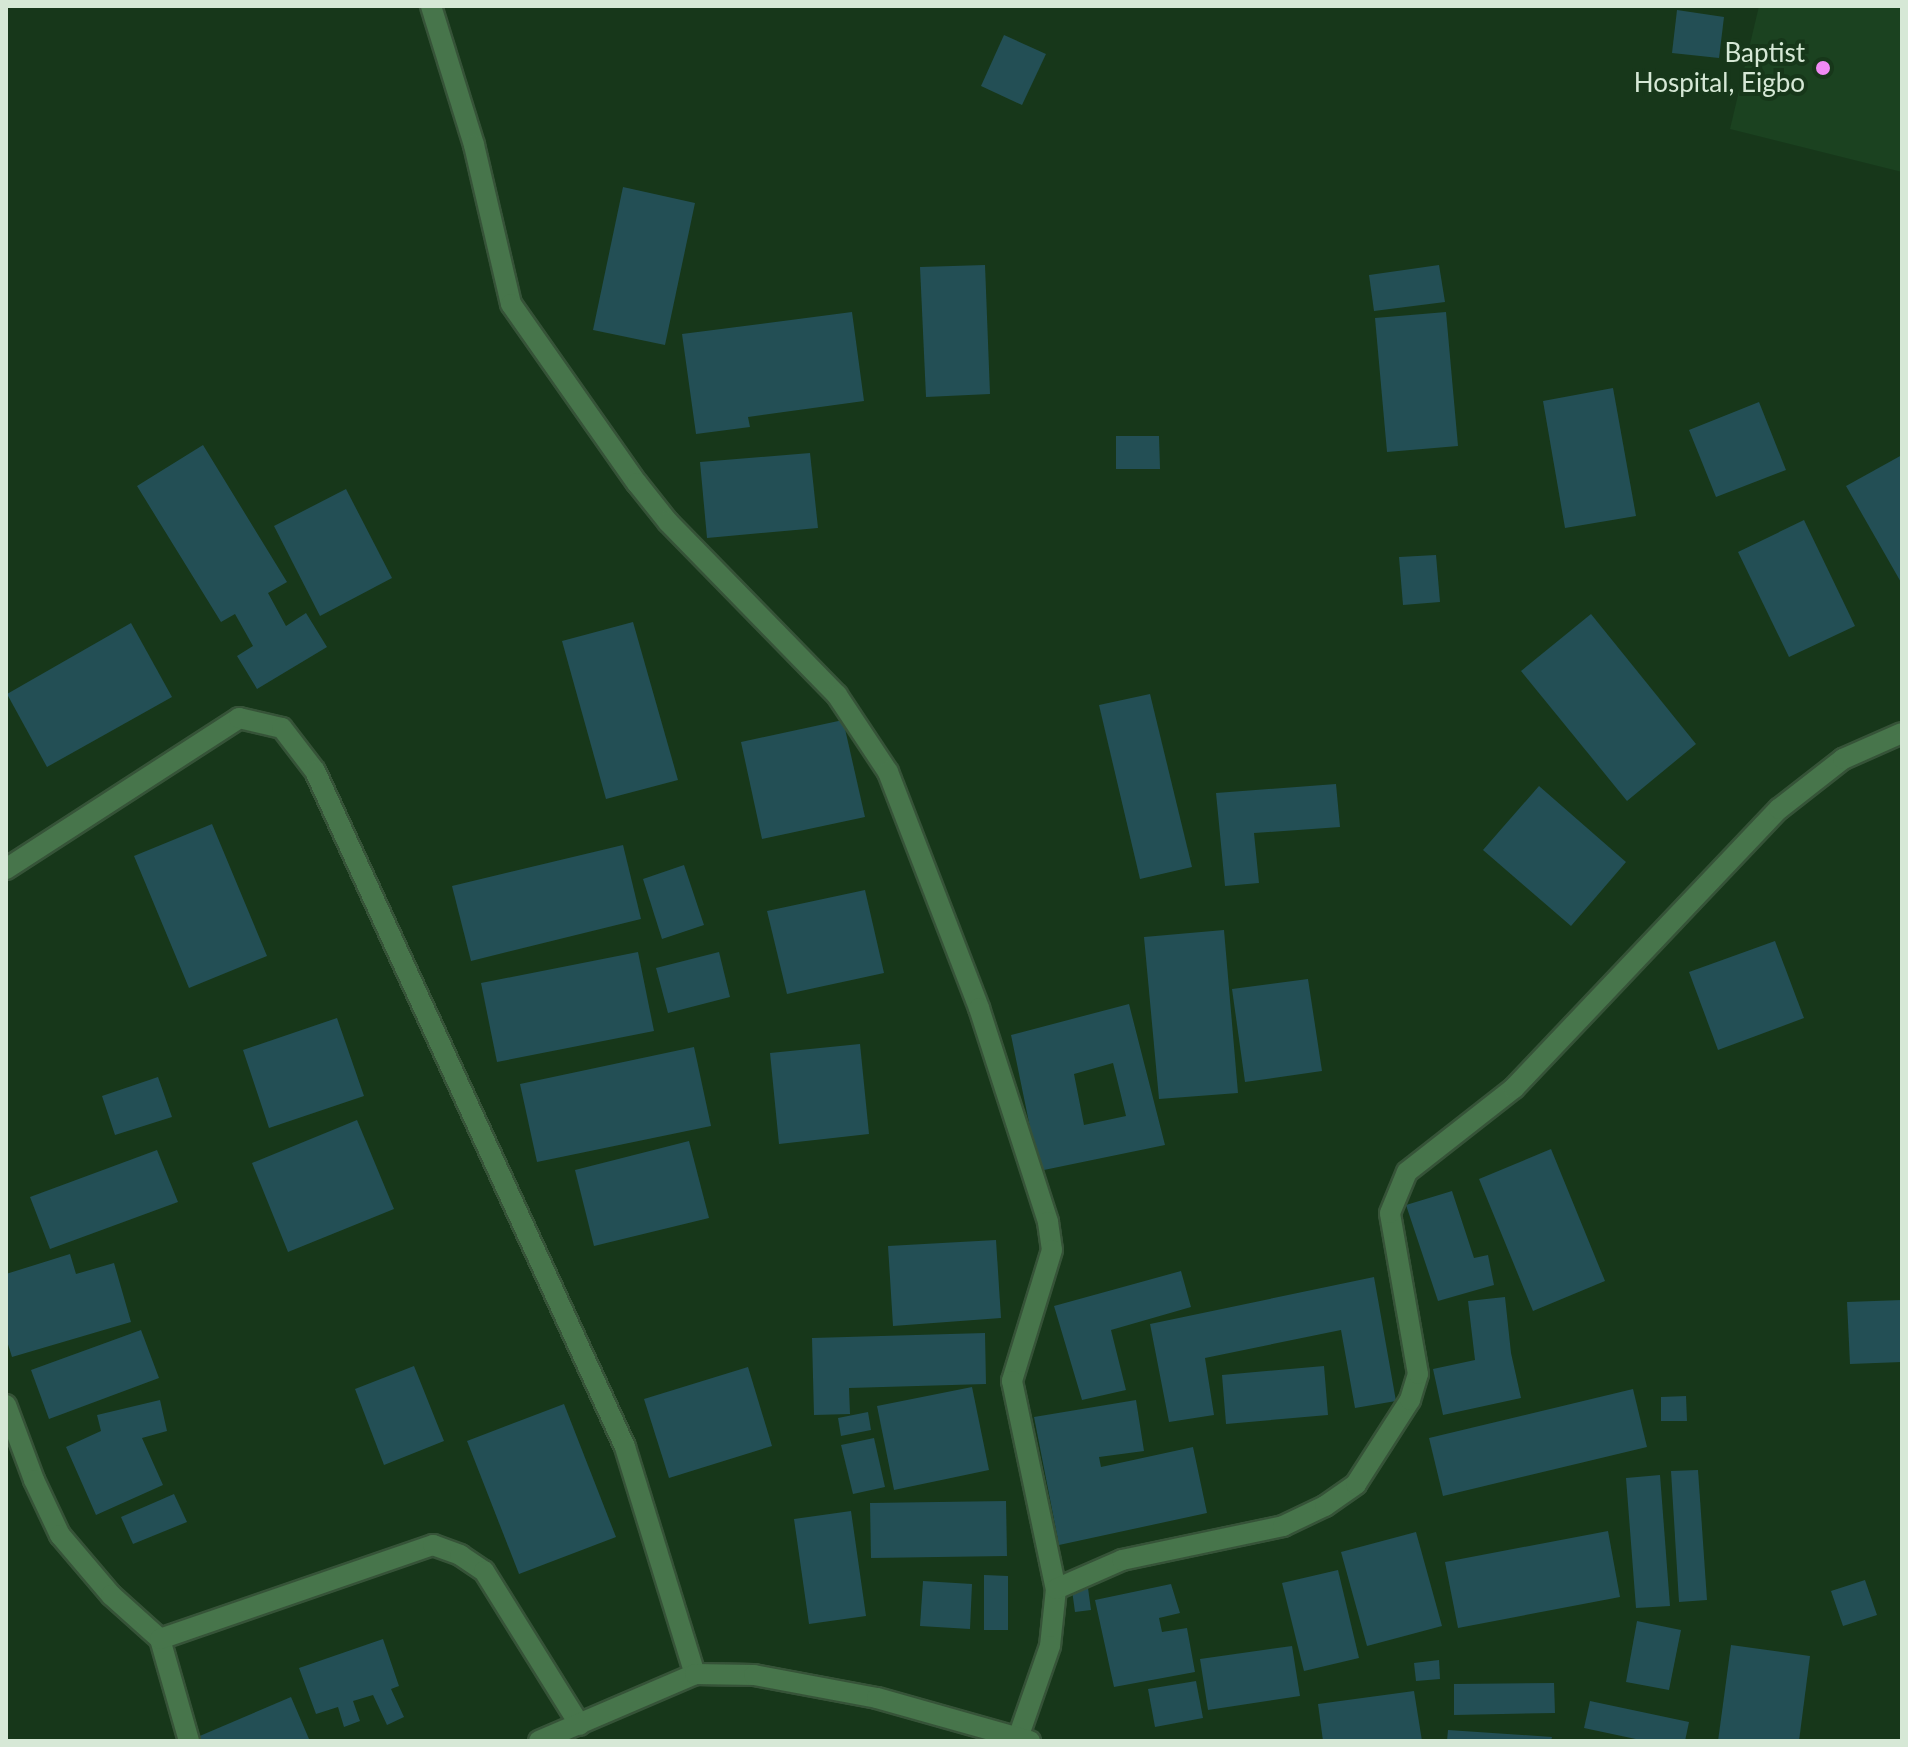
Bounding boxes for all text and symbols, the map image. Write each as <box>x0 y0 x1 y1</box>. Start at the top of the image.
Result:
place label: Baptist Hospital, Eigbo <box>1634 37 1805 98</box>
marker: Baptist Hospital, Eigbo <box>1812 57 1834 79</box>

